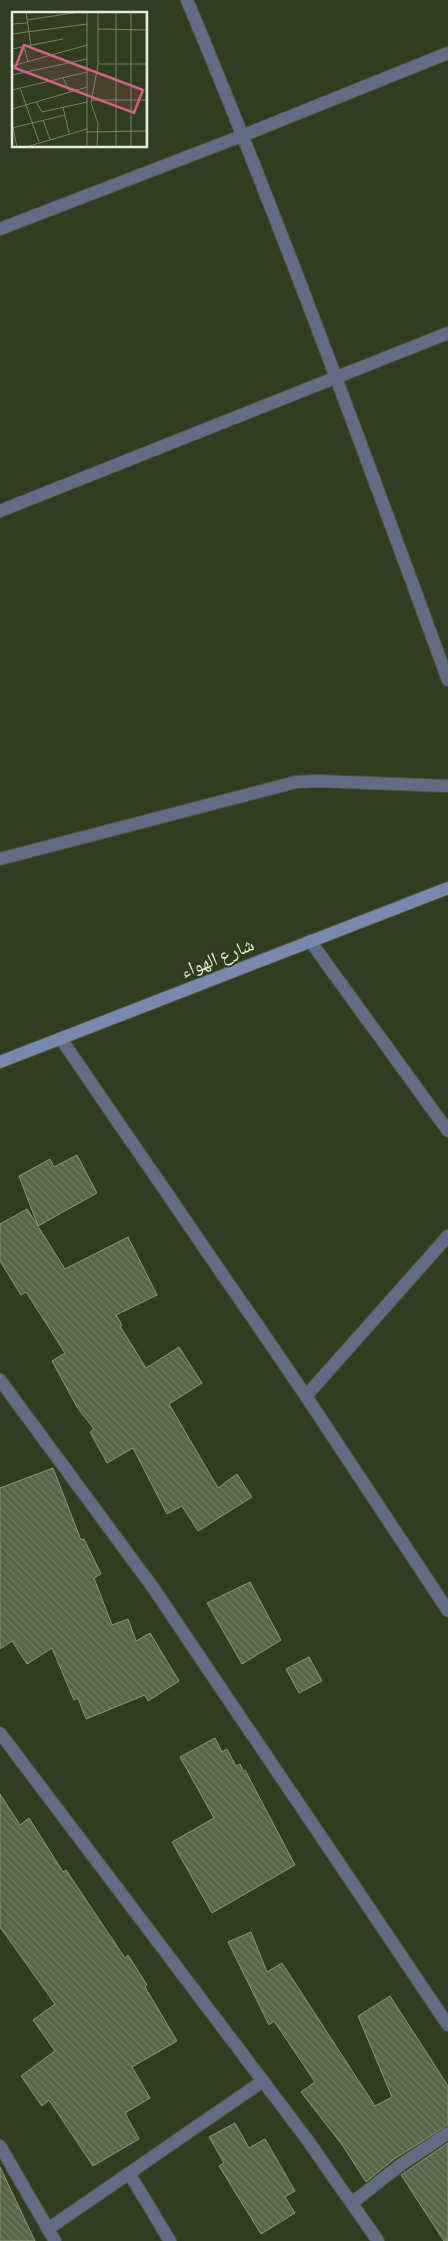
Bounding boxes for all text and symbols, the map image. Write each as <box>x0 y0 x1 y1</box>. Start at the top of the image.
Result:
inset map <box>12 12 148 148</box>
street label: شارع الهواء <box>177 931 257 983</box>

